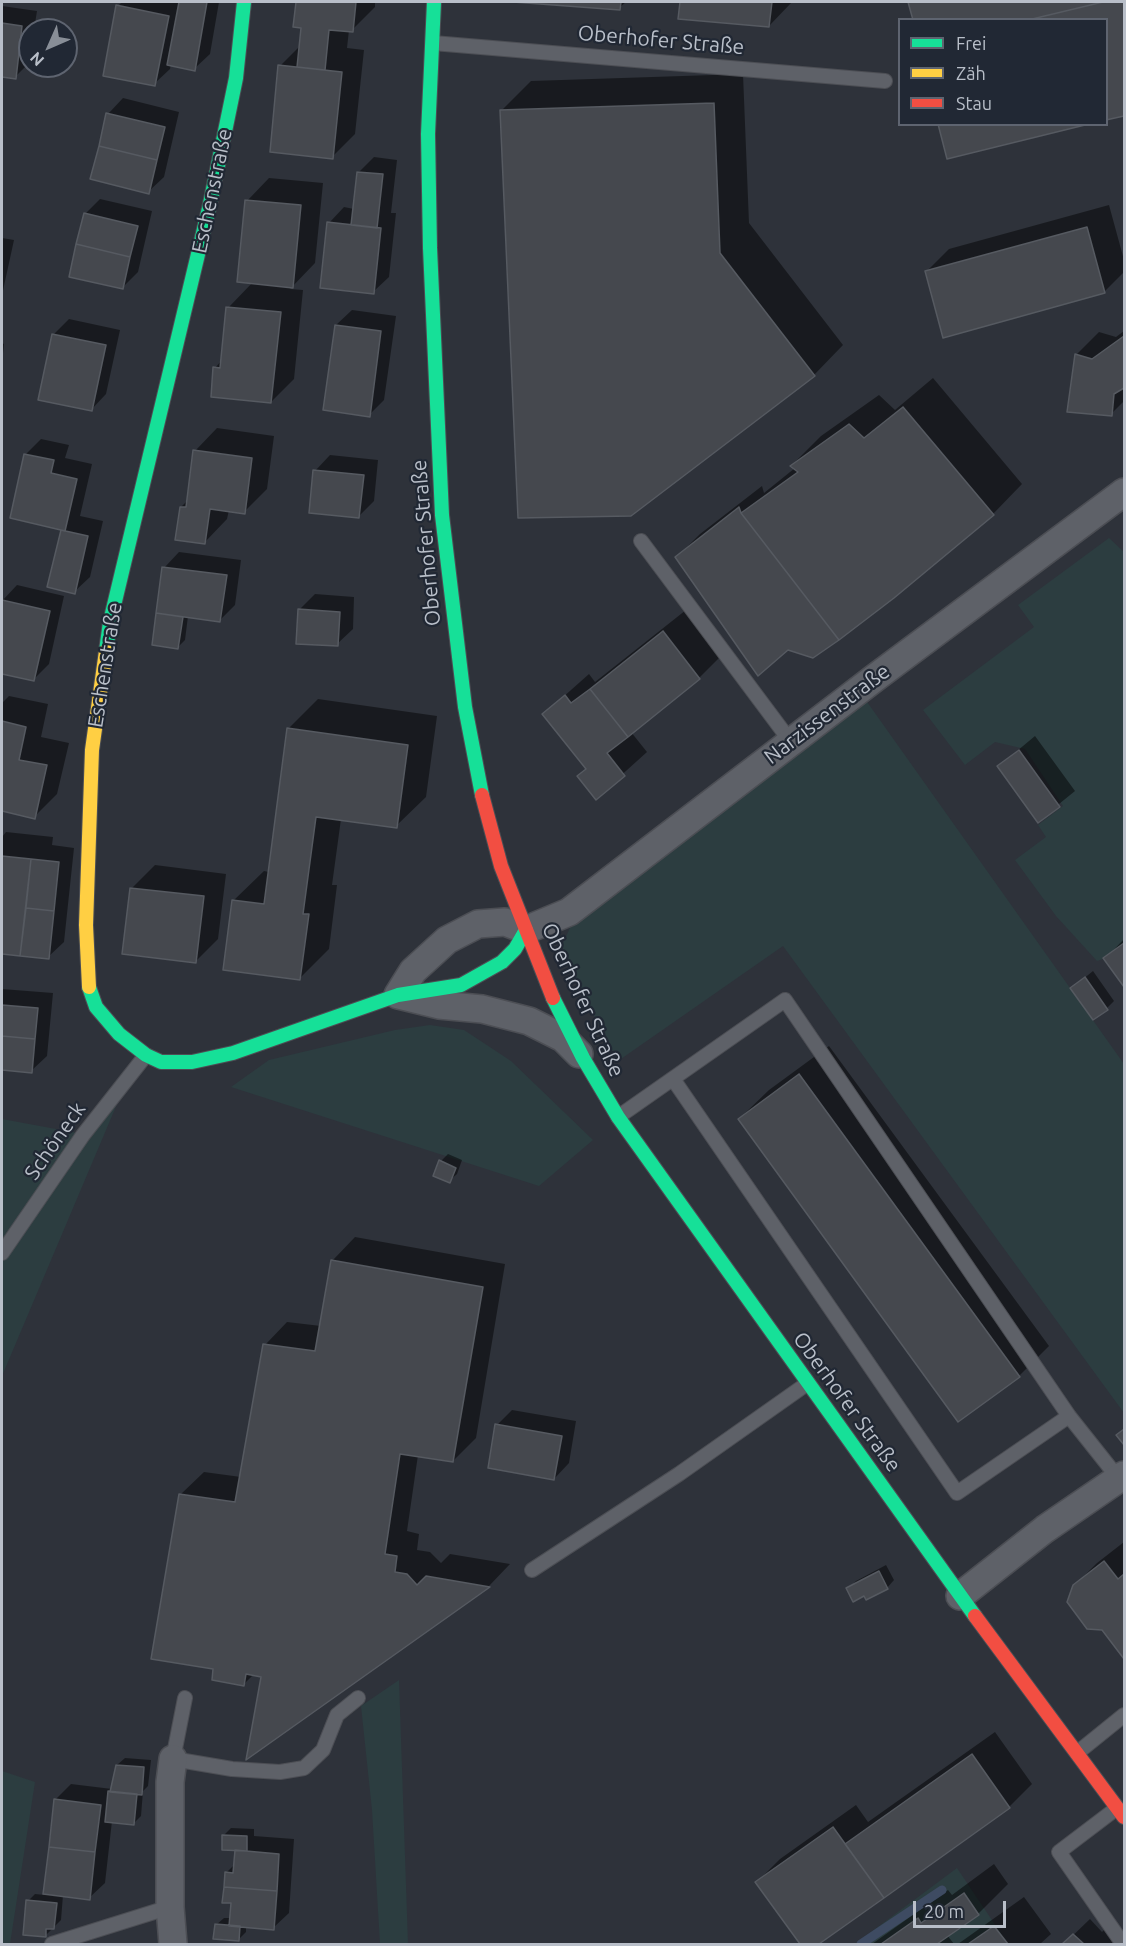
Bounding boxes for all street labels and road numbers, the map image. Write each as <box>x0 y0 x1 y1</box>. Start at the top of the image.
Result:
street label: Oberhofer Straße <box>577 20 745 60</box>
street label: Eschenstraße <box>187 126 237 256</box>
street label: Oberhofer Straße <box>406 459 446 627</box>
street label: Eschenstraße <box>83 601 127 729</box>
street label: Narzissenstraße <box>759 659 895 769</box>
street label: Oberhofer Straße <box>536 919 630 1081</box>
street label: Schöneck <box>19 1097 91 1185</box>
street label: Oberhofer Straße <box>788 1327 906 1477</box>

